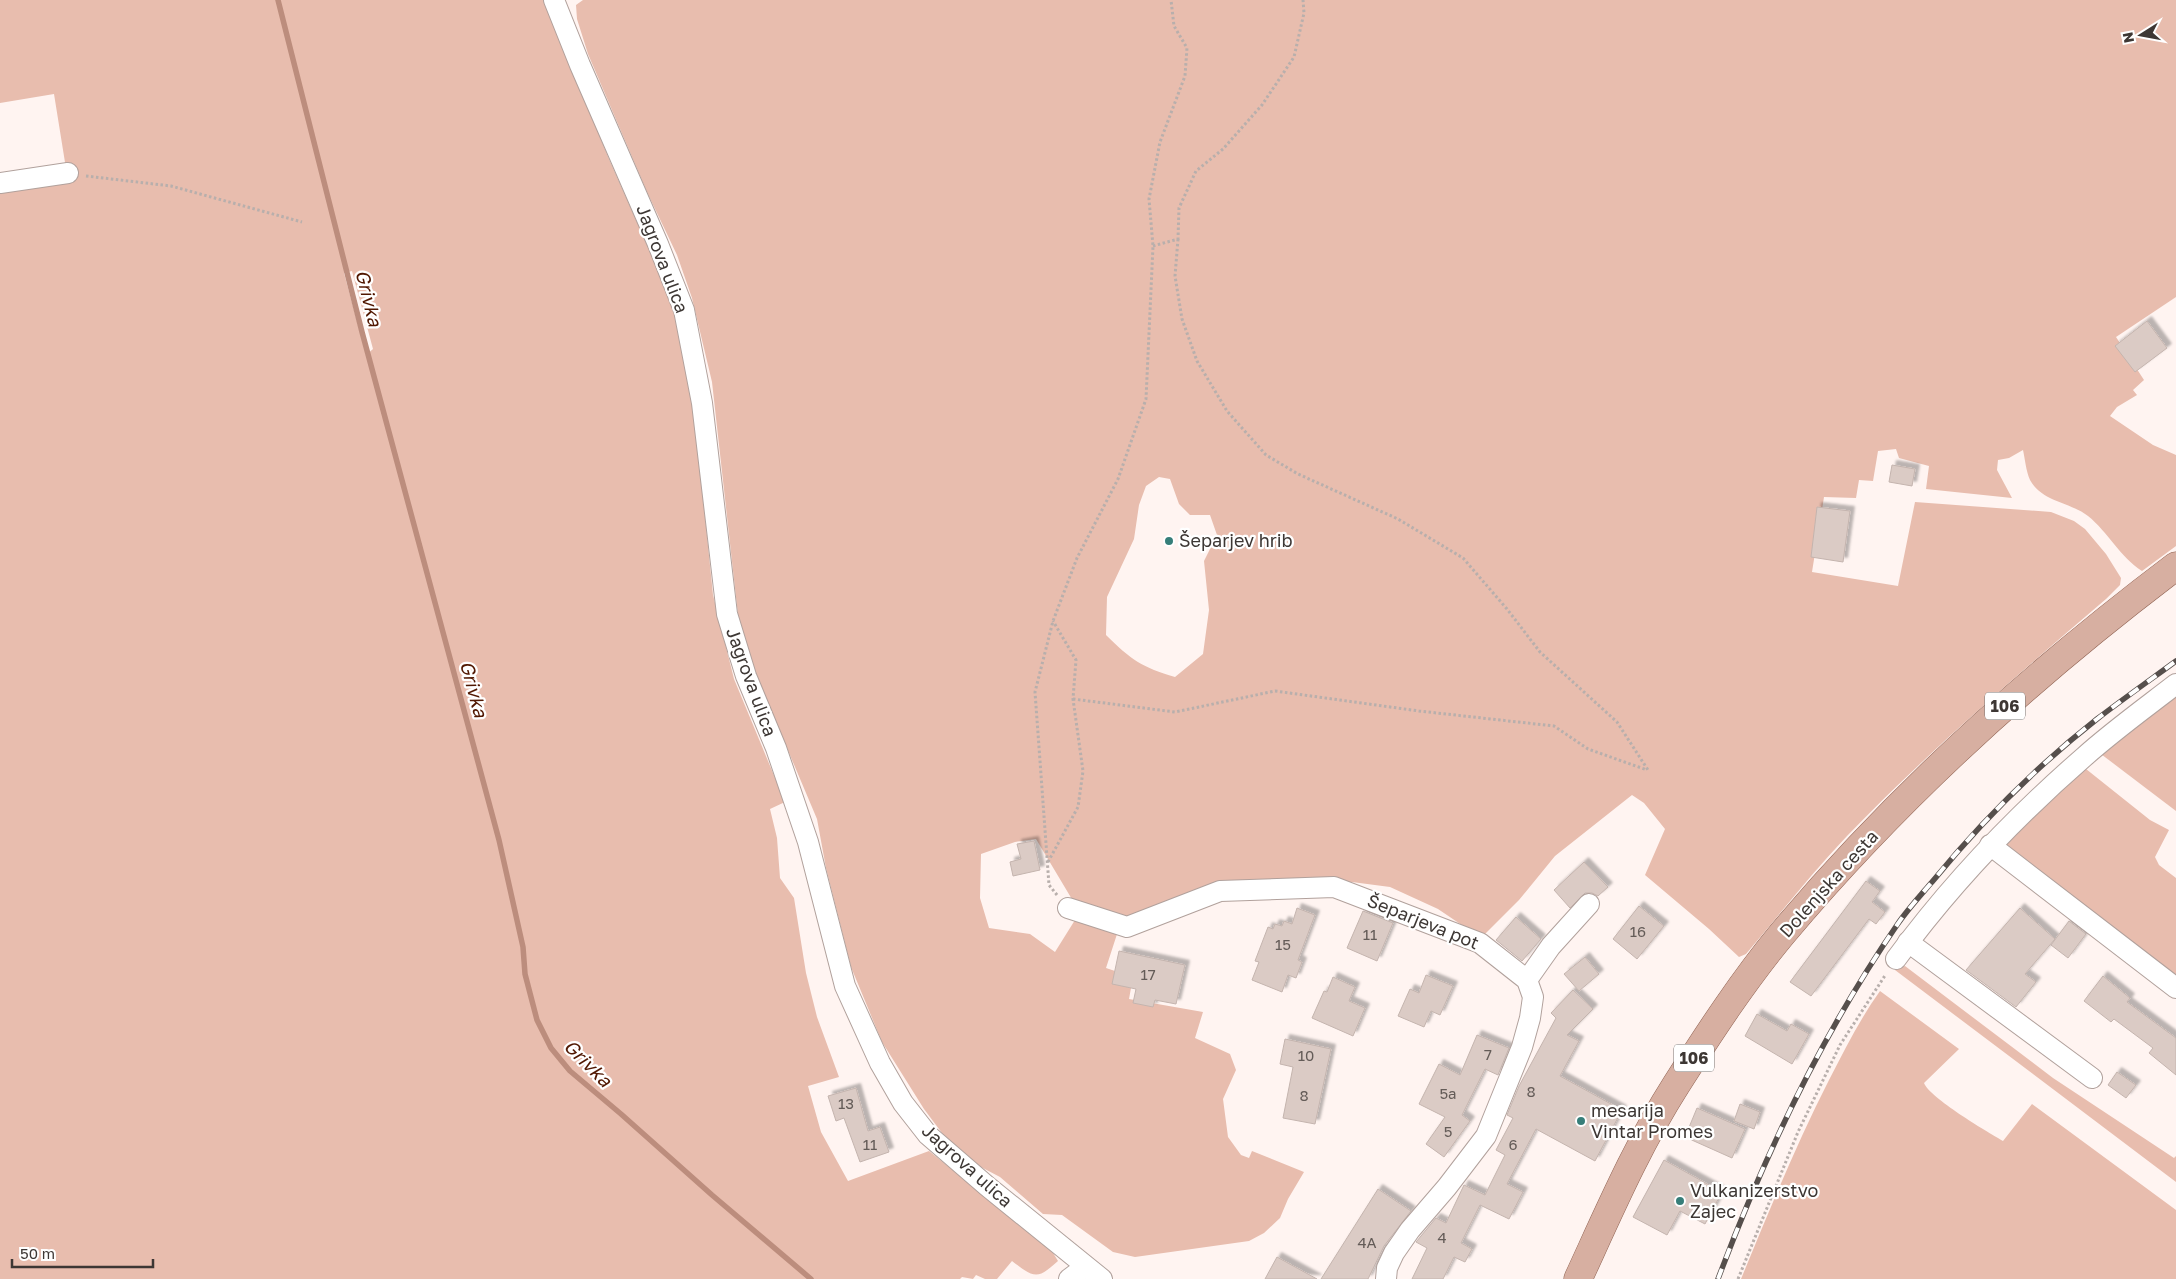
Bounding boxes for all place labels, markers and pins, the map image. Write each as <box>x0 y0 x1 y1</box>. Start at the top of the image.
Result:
place label: Šeparjev hrib <box>1179 529 1293 551</box>
marker: Šeparjev hrib <box>1163 535 1175 547</box>
place label: mesarija Vintar Promes <box>1591 1099 1713 1142</box>
marker: mesarija Vintar Promes <box>1575 1115 1587 1127</box>
place label: Vulkanizerstvo Zajec <box>1690 1179 1818 1222</box>
marker: Vulkanizerstvo Zajec <box>1674 1195 1686 1207</box>

